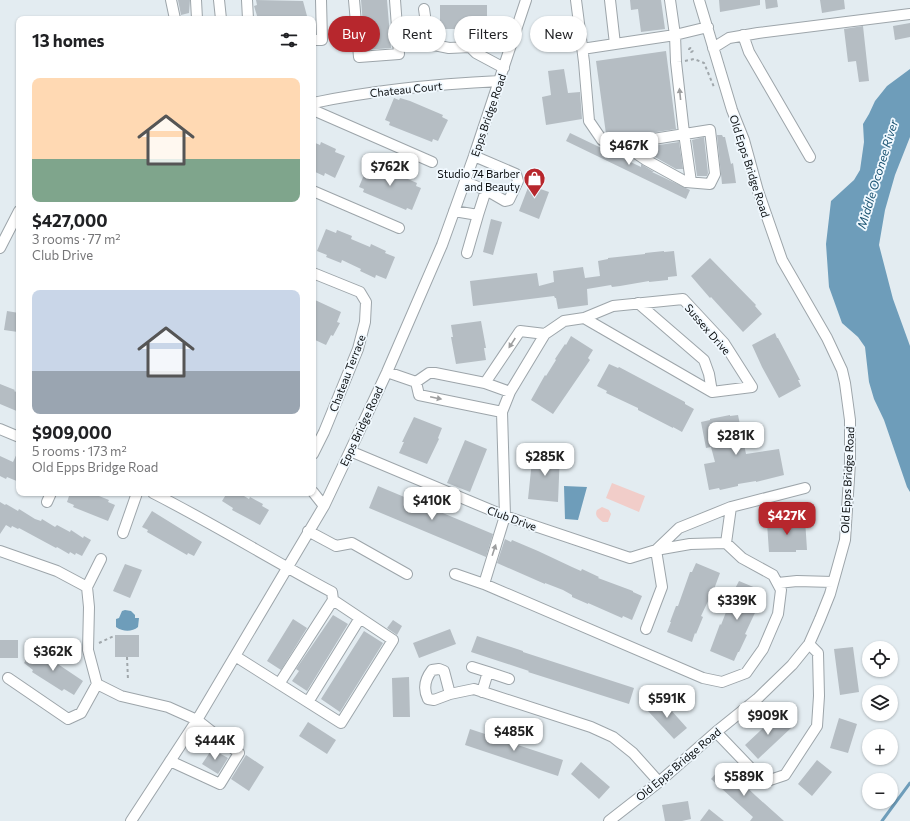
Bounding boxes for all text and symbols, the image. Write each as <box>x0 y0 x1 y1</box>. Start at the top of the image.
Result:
chip: Buy <box>328 16 380 52</box>
chip: Rent <box>388 16 446 52</box>
chip: Filters <box>454 16 522 52</box>
chip: New <box>530 16 587 52</box>
icon: filters <box>278 29 300 51</box>
text: 13 homes <box>32 30 105 51</box>
street label: Epps Bridge Road <box>468 72 508 158</box>
street label: Chateau Court <box>369 79 443 99</box>
one-way arrow <box>676 88 683 100</box>
icon: home <box>130 104 202 176</box>
street label: Old Epps Bridge Road <box>727 113 773 219</box>
water label: Middle Oconee River <box>854 117 901 230</box>
pin: $467K <box>601 132 657 166</box>
text: $467K <box>609 137 649 153</box>
pin: $762K <box>362 153 418 187</box>
text: $762K <box>371 158 409 174</box>
shop icon: Studio 74 Barber and Beauty <box>522 166 548 199</box>
place label: Studio 74 Barber and Beauty <box>437 167 521 193</box>
text: $427,000 <box>32 210 108 231</box>
text: 3 rooms · 77 m² <box>32 231 121 247</box>
text: Club Drive <box>32 247 93 263</box>
street label: Sussex Drive <box>682 301 734 357</box>
icon: home <box>130 316 202 388</box>
street label: Chateau Terrace <box>326 332 368 413</box>
one-way arrow <box>508 337 515 349</box>
street label: Epps Bridge Road <box>337 384 385 468</box>
one-way arrow <box>430 396 442 402</box>
text: $909,000 <box>32 422 112 443</box>
pin: $281K <box>708 422 764 456</box>
street label: Old Epps Bridge Road <box>838 426 856 534</box>
text: $281K <box>717 427 755 443</box>
text: 5 rooms · 173 m² <box>32 443 127 459</box>
pin: $285K <box>517 443 573 477</box>
text: $285K <box>525 448 565 464</box>
text: Old Epps Bridge Road <box>32 459 158 475</box>
pin: $410K <box>404 487 460 521</box>
text: $410K <box>413 492 451 508</box>
pin: $427K <box>759 502 815 536</box>
street label: Club Drive <box>485 503 539 533</box>
text: $427K <box>768 507 806 523</box>
one-way arrow <box>491 544 497 556</box>
pin: $339K <box>709 587 765 621</box>
text: $339K <box>717 592 757 608</box>
pin: $362K <box>25 638 81 672</box>
map controls <box>862 641 898 809</box>
button: locate <box>862 641 898 677</box>
text: $362K <box>33 643 73 659</box>
pin: $591K <box>639 685 695 719</box>
button: layers <box>862 685 898 721</box>
text: $591K <box>648 690 686 706</box>
pin: $909K <box>740 702 796 736</box>
text: $909K <box>747 707 789 723</box>
pin: $485K <box>486 718 542 752</box>
text: $485K <box>494 723 534 739</box>
street label: Old Epps Bridge Road <box>633 725 723 803</box>
pin: $444K <box>187 727 243 761</box>
button: + <box>862 729 898 765</box>
text: $444K <box>195 732 235 748</box>
pin: $589K <box>716 763 772 797</box>
text: $589K <box>724 768 764 784</box>
button: − <box>862 773 898 809</box>

